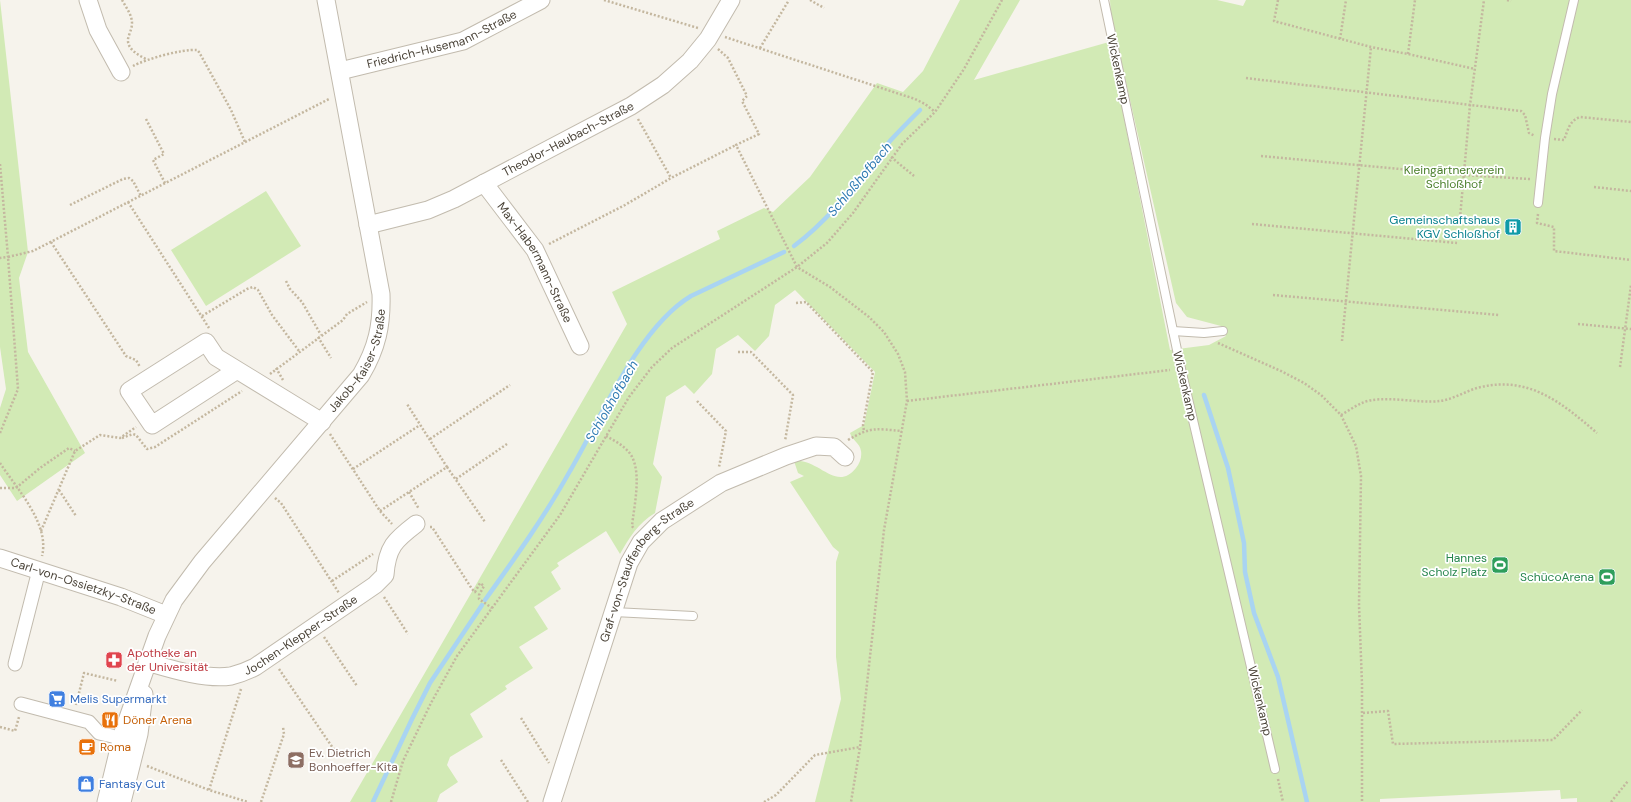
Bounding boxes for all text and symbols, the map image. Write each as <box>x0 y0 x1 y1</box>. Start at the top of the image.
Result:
street label: Friedrich-Husemann-Straße <box>365 6 520 72</box>
street label: Wickenkamp <box>1103 32 1133 106</box>
street label: Theodor-Haubach-Straße <box>500 98 637 180</box>
water label: Schloßhofbach <box>823 139 895 220</box>
park label: Kleingärtnerverein Schloßhof <box>1404 162 1504 192</box>
street label: Max-Habermann-Straße <box>494 199 576 326</box>
place label: Gemeinschaftshaus KGV Schloßhof <box>1389 212 1500 242</box>
building icon: Gemeinschaftshaus KGV Schloßhof <box>1503 217 1523 237</box>
street label: Jakob-Kaiser-Straße <box>325 308 389 416</box>
street label: Wickenkamp <box>1169 349 1201 423</box>
water label: Schloßhofbach <box>581 357 642 445</box>
street label: Graf-von-Stauffenberg-Straße <box>596 494 697 644</box>
place label: Hannes Scholz Platz <box>1422 550 1487 580</box>
street label: Carl-von-Ossietzky-Straße <box>9 554 159 618</box>
sports icon: Hannes Scholz Platz <box>1490 555 1510 575</box>
sports icon: SchücoArena <box>1597 567 1617 587</box>
place label: SchücoArena <box>1520 569 1594 585</box>
street label: Jochen-Klepper-Straße <box>242 591 361 679</box>
place label: Apotheke an der Universität <box>127 645 209 675</box>
pharmacy icon: Apotheke an der Universität <box>104 650 124 670</box>
street label: Wickenkamp <box>1244 664 1276 738</box>
supermarket icon: Melis Supermarkt <box>47 689 67 709</box>
place label: Melis Supermarkt <box>70 691 167 707</box>
restaurant icon: Döner Arena <box>100 710 120 730</box>
place label: Döner Arena <box>123 712 192 728</box>
cafe icon: Roma <box>77 737 97 757</box>
place label: Roma <box>100 739 131 755</box>
place label: Ev. Dietrich Bonhoeffer-Kita <box>309 745 398 775</box>
school or university icon: Ev. Dietrich Bonhoeffer-Kita <box>286 750 306 770</box>
shop icon: Fantasy Cut <box>76 774 96 794</box>
place label: Fantasy Cut <box>99 776 166 792</box>

